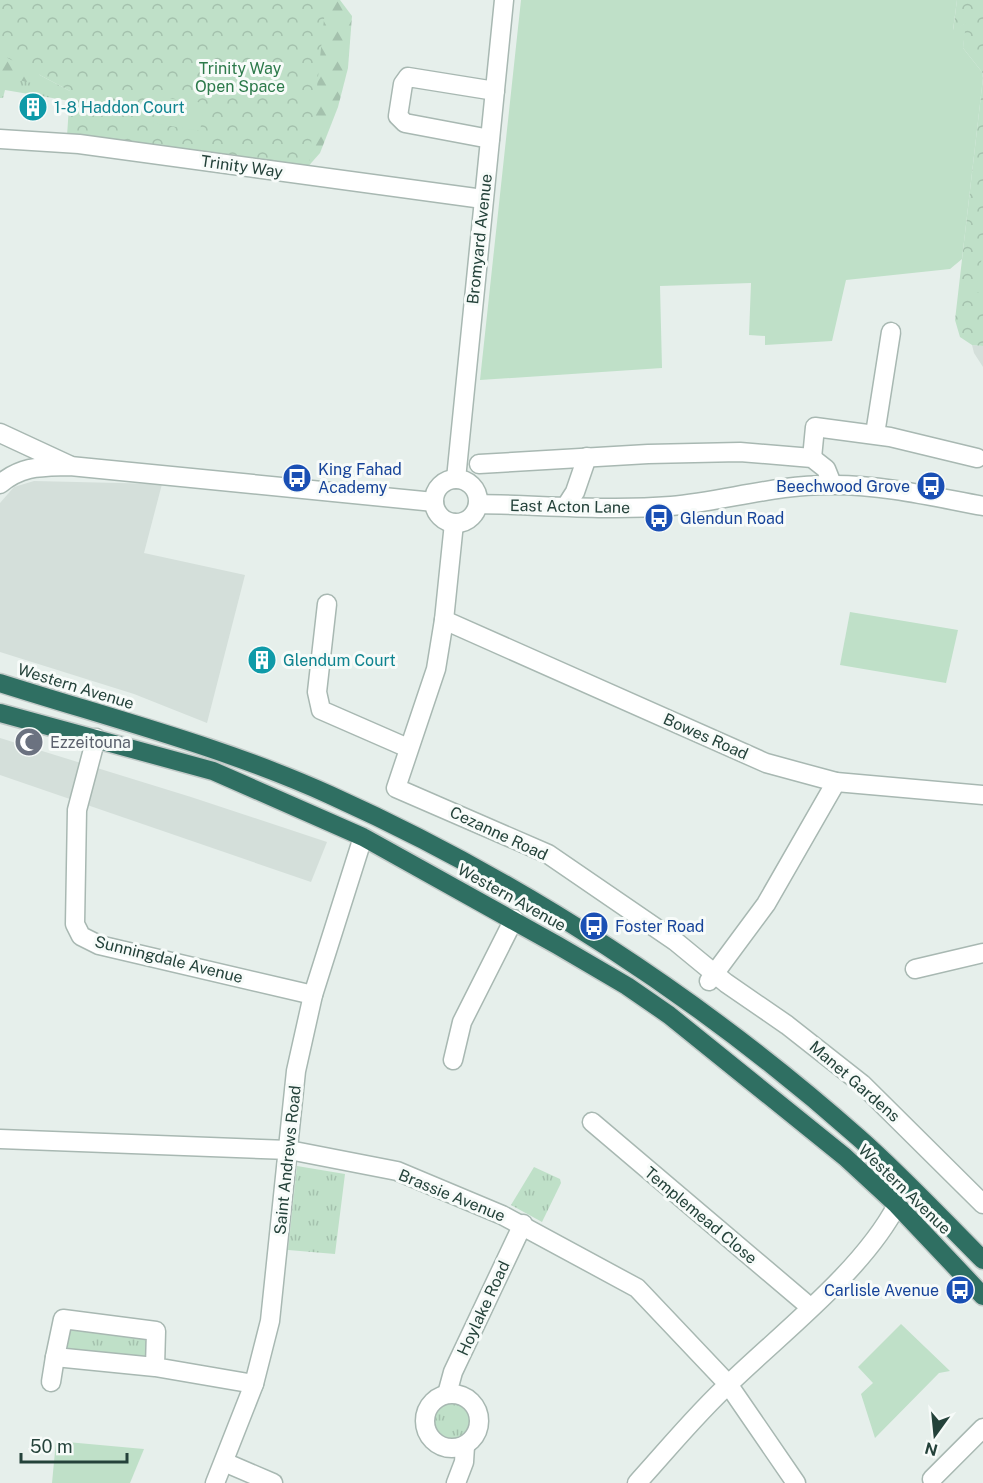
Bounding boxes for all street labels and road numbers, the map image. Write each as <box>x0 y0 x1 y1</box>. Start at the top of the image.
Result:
street label: Trinity Way <box>200 151 284 182</box>
street label: Bromyard Avenue <box>463 173 496 305</box>
street label: East Acton Lane <box>510 496 630 517</box>
street label: Western Avenue <box>15 660 136 713</box>
street label: Bowes Road <box>660 709 751 764</box>
street label: Cezanne Road <box>447 803 551 864</box>
street label: Western Avenue <box>454 860 569 935</box>
street label: Sunningdale Avenue <box>93 932 245 987</box>
street label: Manet Gardens <box>806 1037 904 1126</box>
street label: Saint Andrews Road <box>270 1084 305 1236</box>
street label: Western Avenue <box>855 1141 955 1238</box>
street label: Templemead Close <box>641 1163 761 1268</box>
street label: Brassie Avenue <box>396 1165 508 1226</box>
street label: Hoylake Road <box>453 1258 514 1359</box>

